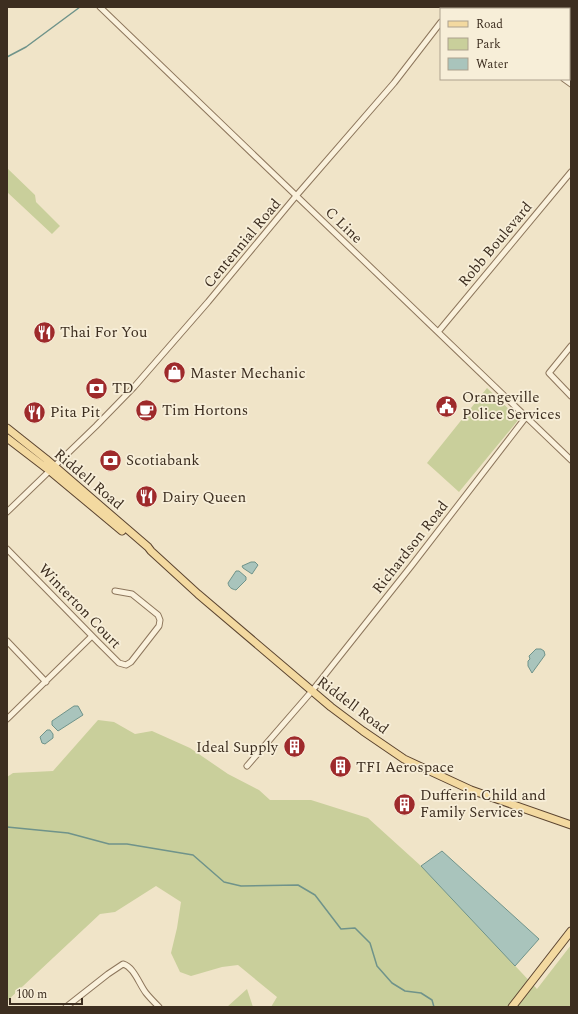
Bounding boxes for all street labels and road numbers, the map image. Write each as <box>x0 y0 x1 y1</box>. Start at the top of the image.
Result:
street label: Centennial Road <box>198 194 287 293</box>
street label: Robb Boulevard <box>453 197 538 292</box>
street label: C Line <box>320 202 368 249</box>
street label: Riddell Road <box>49 443 129 516</box>
street label: Richardson Road <box>367 496 454 599</box>
street label: Winterton Court <box>33 558 126 654</box>
street label: Riddell Road <box>312 671 394 740</box>

